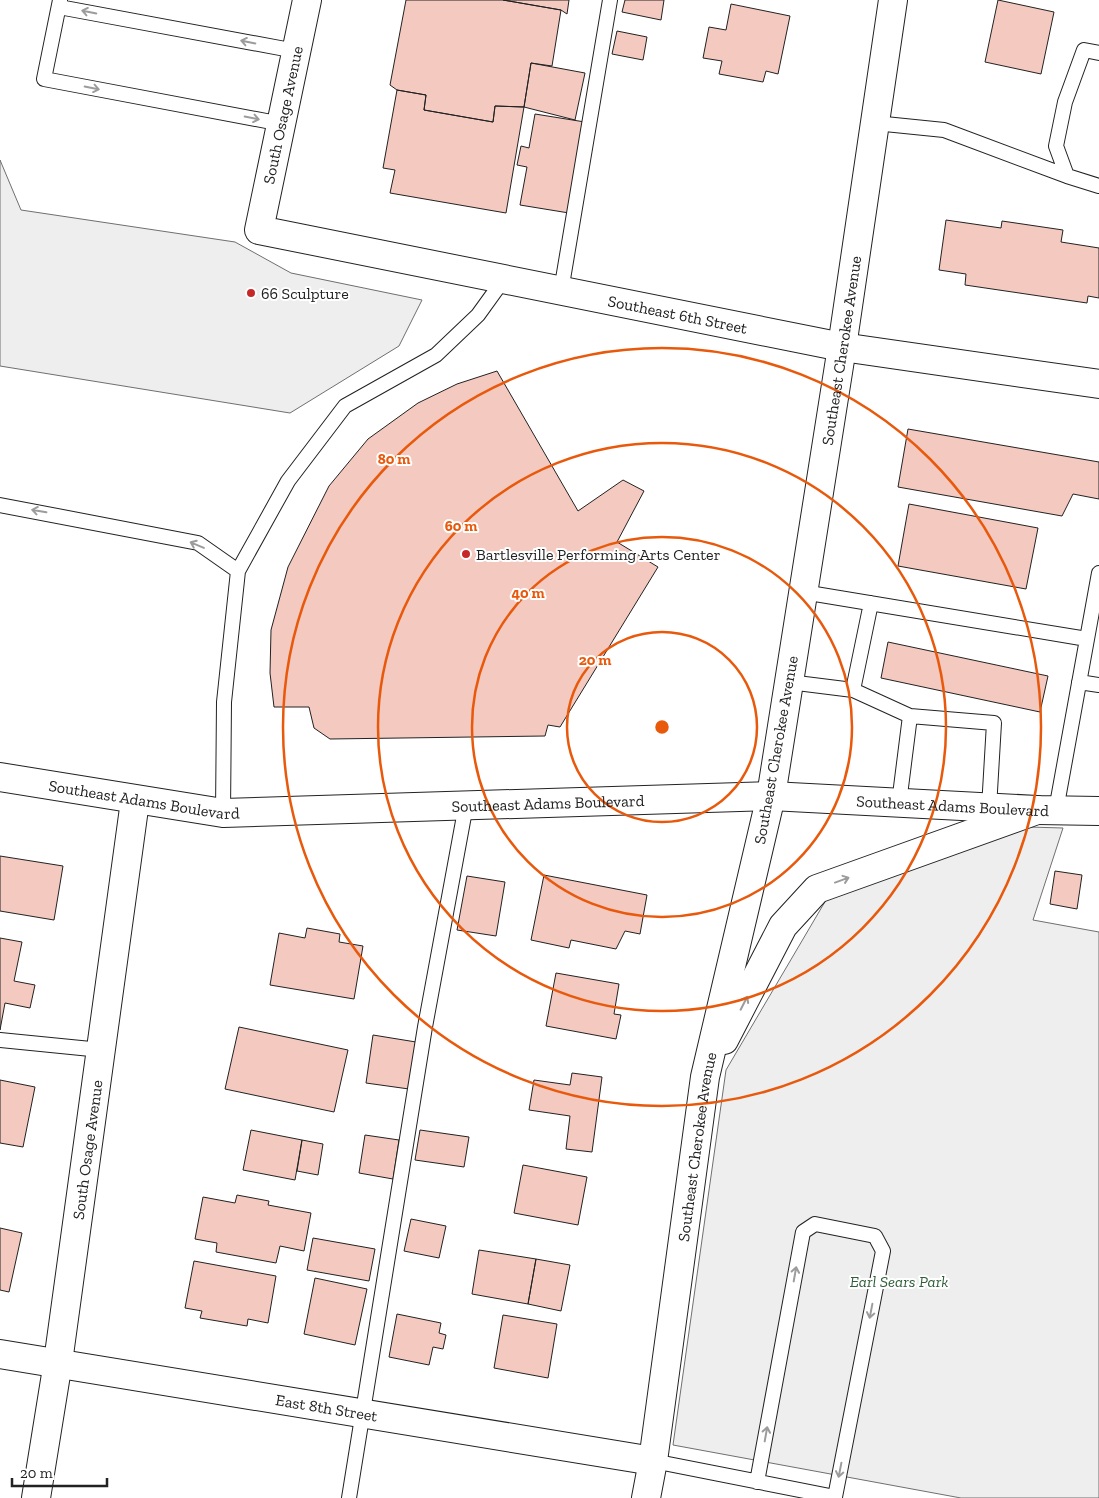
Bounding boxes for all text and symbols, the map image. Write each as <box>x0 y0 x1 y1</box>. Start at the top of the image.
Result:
one-way arrow <box>81 7 97 17</box>
one-way arrow <box>241 37 257 46</box>
street label: South Osage Avenue <box>259 44 307 186</box>
one-way arrow <box>84 83 100 93</box>
one-way arrow <box>243 113 259 123</box>
street label: Southeast Cherokee Avenue <box>817 255 865 447</box>
place label: 66 Sculpture <box>261 284 349 303</box>
marker: 66 Sculpture <box>245 287 257 299</box>
street label: Southeast 6th Street <box>606 291 749 337</box>
text: 80 m <box>378 450 410 468</box>
one-way arrow <box>31 506 47 516</box>
text: 60 m <box>445 517 477 535</box>
one-way arrow <box>190 540 205 549</box>
place label: Bartlesville Performing Arts Center <box>476 545 721 564</box>
marker: Bartlesville Performing Arts Center <box>460 548 472 560</box>
text: 40 m <box>511 584 545 602</box>
text: 20 m <box>579 651 611 669</box>
street label: Southeast Cherokee Avenue <box>750 654 802 846</box>
centre of rings <box>653 718 671 736</box>
street label: Southeast Adams Boulevard <box>47 776 240 823</box>
street label: Southeast Adams Boulevard <box>451 790 645 815</box>
street label: Southeast Adams Boulevard <box>856 791 1049 820</box>
one-way arrow <box>834 875 849 884</box>
one-way arrow <box>739 995 749 1010</box>
street label: Southeast Cherokee Avenue <box>673 1050 720 1243</box>
street label: South Osage Avenue <box>68 1079 106 1221</box>
one-way arrow <box>791 1267 800 1283</box>
park label: Earl Sears Park <box>850 1272 948 1291</box>
one-way arrow <box>866 1303 876 1319</box>
street label: East 8th Street <box>274 1390 379 1425</box>
one-way arrow <box>761 1427 771 1443</box>
scale bar <box>12 1456 108 1488</box>
one-way arrow <box>835 1462 844 1478</box>
text: 20 m <box>20 1464 53 1482</box>

